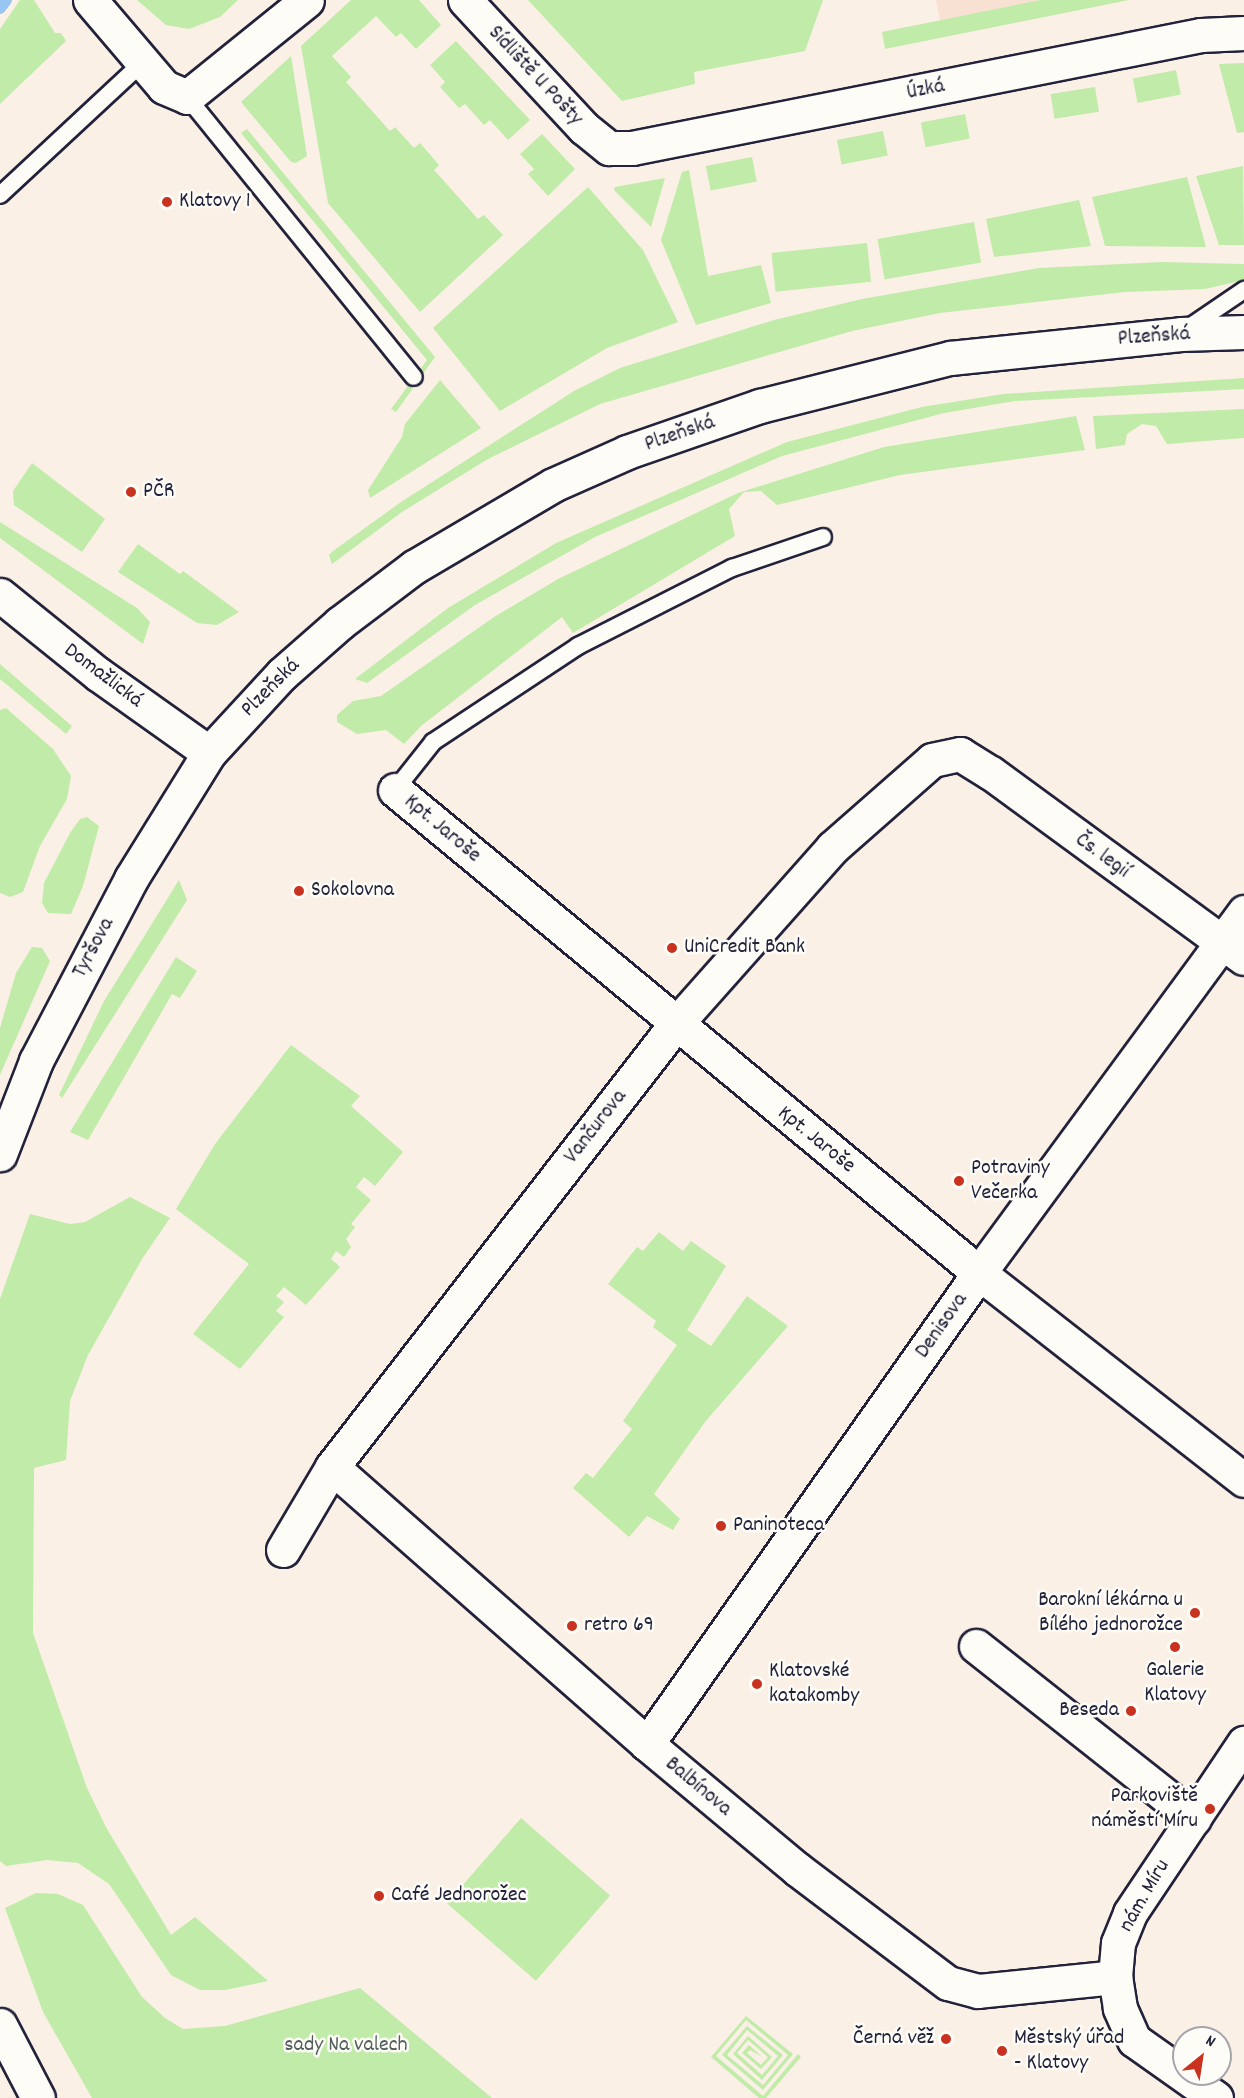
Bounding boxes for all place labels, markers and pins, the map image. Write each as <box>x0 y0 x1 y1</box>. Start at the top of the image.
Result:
place label: Klatovy 1 <box>179 189 251 215</box>
marker: Klatovy 1 <box>160 195 174 209</box>
place label: PČR <box>143 479 175 505</box>
marker: PČR <box>124 485 138 499</box>
place label: Sokolovna <box>311 878 394 904</box>
marker: Sokolovna <box>292 884 306 898</box>
place label: UniCredit Bank <box>684 935 805 961</box>
marker: UniCredit Bank <box>665 941 679 955</box>
place label: Potraviny Večerka <box>971 1155 1050 1206</box>
marker: Potraviny Večerka <box>952 1174 966 1188</box>
place label: Paninoteca <box>733 1513 824 1539</box>
marker: Paninoteca <box>714 1519 728 1533</box>
place label: Barokní lékárna u Bílého jednorožce <box>1038 1587 1183 1639</box>
marker: Barokní lékárna u Bílého jednorožce <box>1188 1606 1202 1620</box>
place label: retro 69 <box>584 1613 654 1639</box>
marker: retro 69 <box>565 1619 579 1633</box>
marker: Galerie Klatovy <box>1168 1640 1182 1654</box>
place label: Galerie Klatovy <box>1144 1657 1206 1708</box>
place label: Klatovské katakomby <box>769 1658 859 1710</box>
marker: Klatovské katakomby <box>750 1677 764 1691</box>
place label: Beseda <box>1059 1698 1119 1724</box>
marker: Beseda <box>1124 1704 1138 1718</box>
place label: Parkoviště náměstí Míru <box>1091 1783 1198 1834</box>
marker: Parkoviště náměstí Míru <box>1203 1802 1217 1816</box>
place label: Café Jednorožec <box>391 1883 526 1909</box>
marker: Café Jednorožec <box>372 1889 386 1903</box>
place label: Městský úřad - Klatovy <box>1014 2025 1124 2076</box>
place label: Černá věž <box>853 2026 934 2052</box>
marker: Černá věž <box>939 2032 953 2046</box>
marker: Městský úřad - Klatovy <box>995 2044 1009 2058</box>

